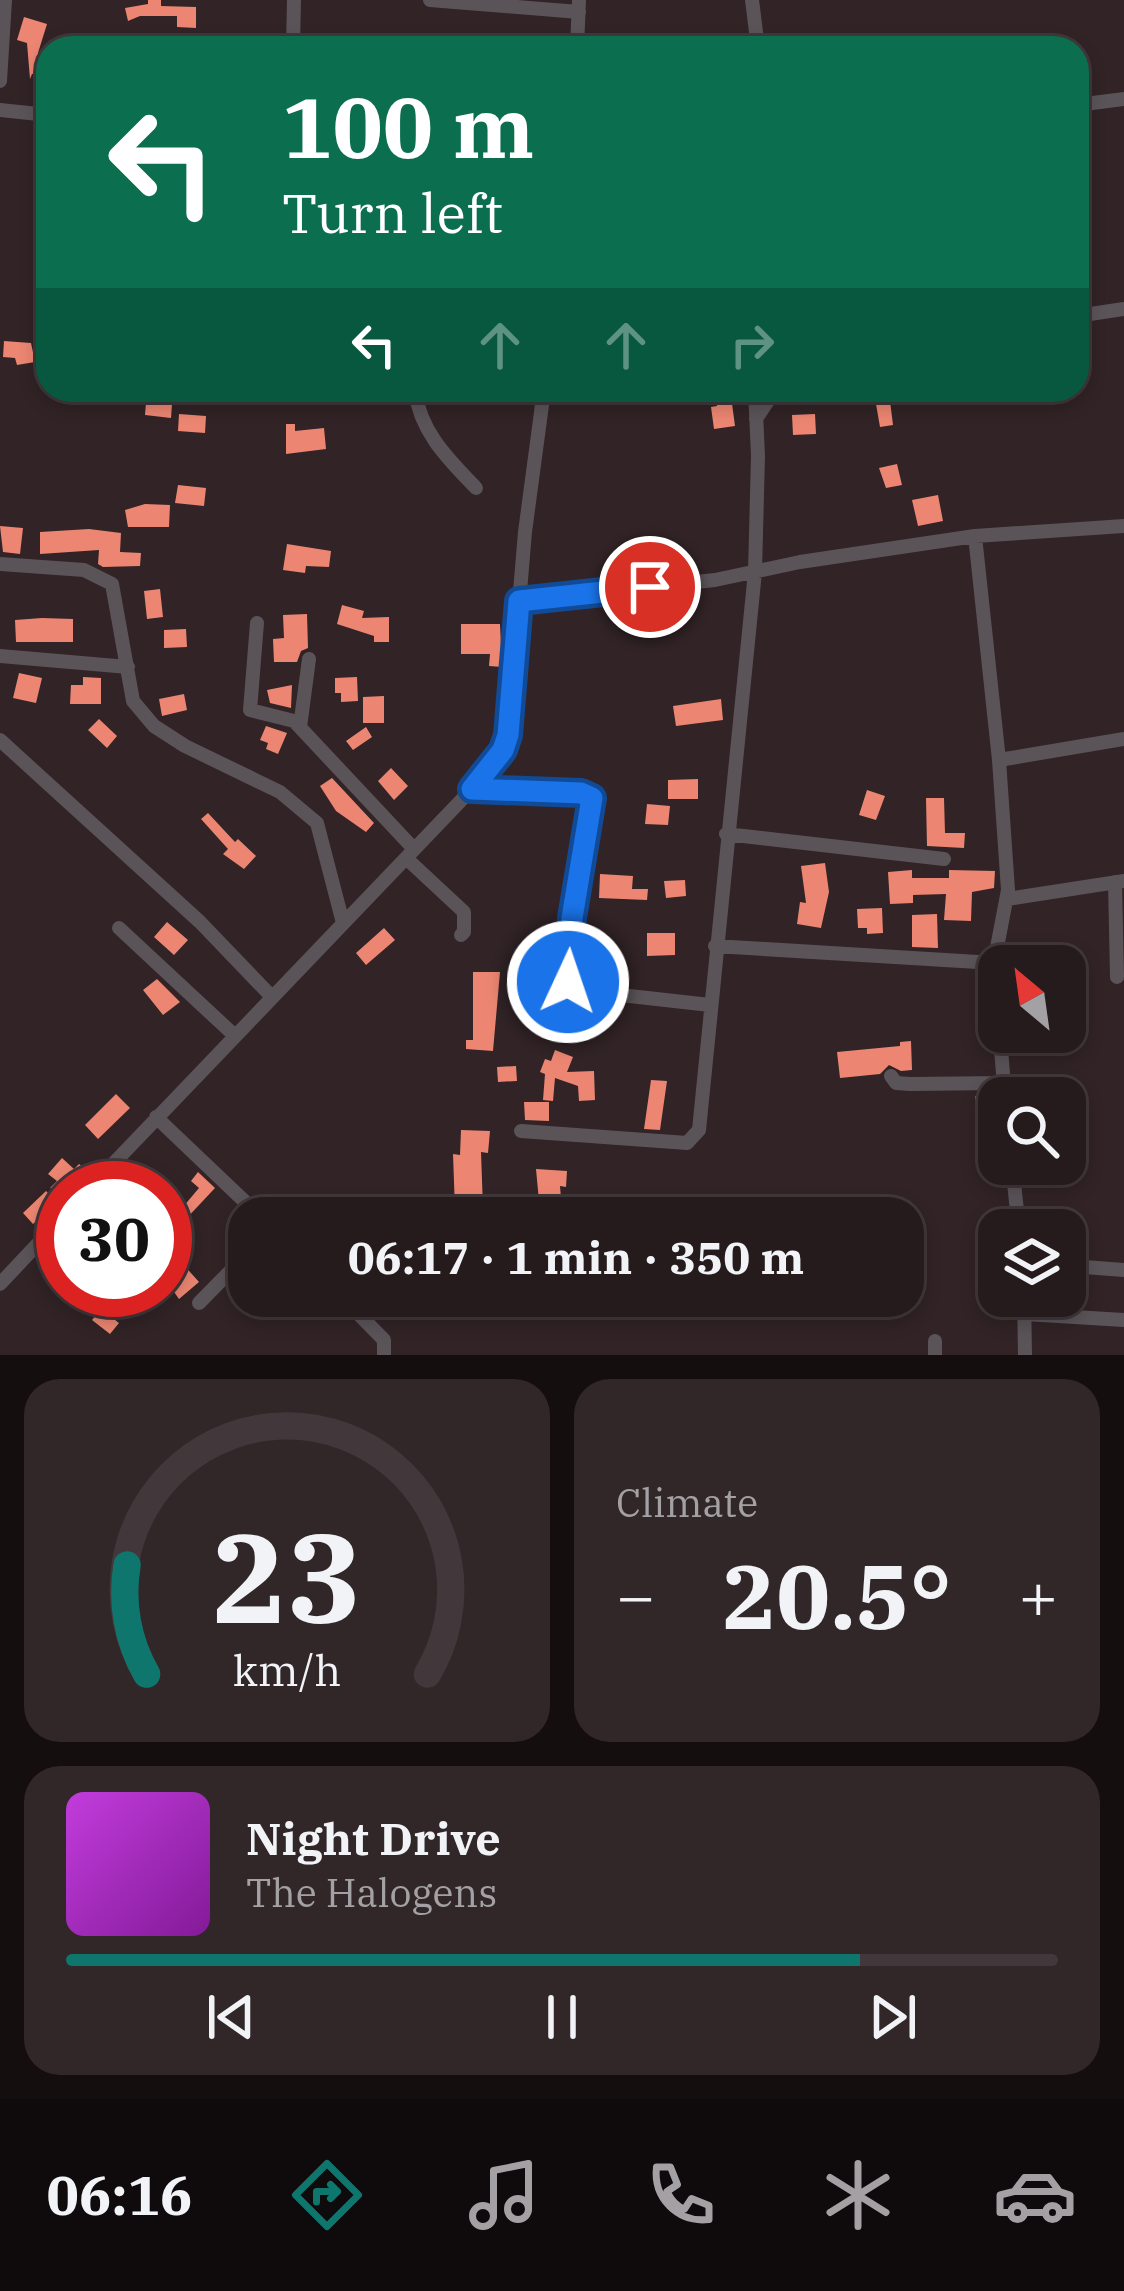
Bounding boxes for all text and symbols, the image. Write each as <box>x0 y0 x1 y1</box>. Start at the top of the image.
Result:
text: 100 m <box>282 72 534 181</box>
icon: left <box>84 84 240 240</box>
text: Turn left <box>282 178 503 248</box>
icon: left <box>341 312 407 378</box>
icon: ahead <box>467 312 533 378</box>
icon: ahead <box>593 312 659 378</box>
icon: right <box>719 312 785 378</box>
pin <box>599 536 701 638</box>
icon: arrive <box>617 554 683 620</box>
position arrow <box>505 919 631 1045</box>
north arrow <box>978 945 1086 1053</box>
map controls <box>978 945 1086 1317</box>
button: search <box>978 1077 1086 1185</box>
speed limit sign: 30 <box>36 1161 192 1317</box>
button: layers <box>978 1209 1086 1317</box>
text: 06:17 · 1 min · 350 m <box>348 1228 804 1286</box>
text: Climate <box>616 1477 758 1528</box>
text: 23 <box>212 1495 362 1657</box>
text: 20.5° <box>722 1537 952 1654</box>
text: − <box>616 1552 656 1638</box>
text: + <box>1018 1552 1058 1638</box>
text: km/h <box>233 1641 341 1697</box>
text: Night Drive <box>246 1809 501 1867</box>
text: The Halogens <box>246 1867 497 1918</box>
icon: previous <box>198 1984 264 2050</box>
icon: pause <box>529 1984 595 2050</box>
icon: next <box>860 1984 926 2050</box>
icon: directions <box>285 2153 369 2237</box>
icon: music <box>462 2153 546 2237</box>
icon: phone <box>639 2153 723 2237</box>
icon: climate <box>816 2153 900 2237</box>
icon: car <box>993 2153 1077 2237</box>
text: 06:16 <box>47 2160 192 2230</box>

